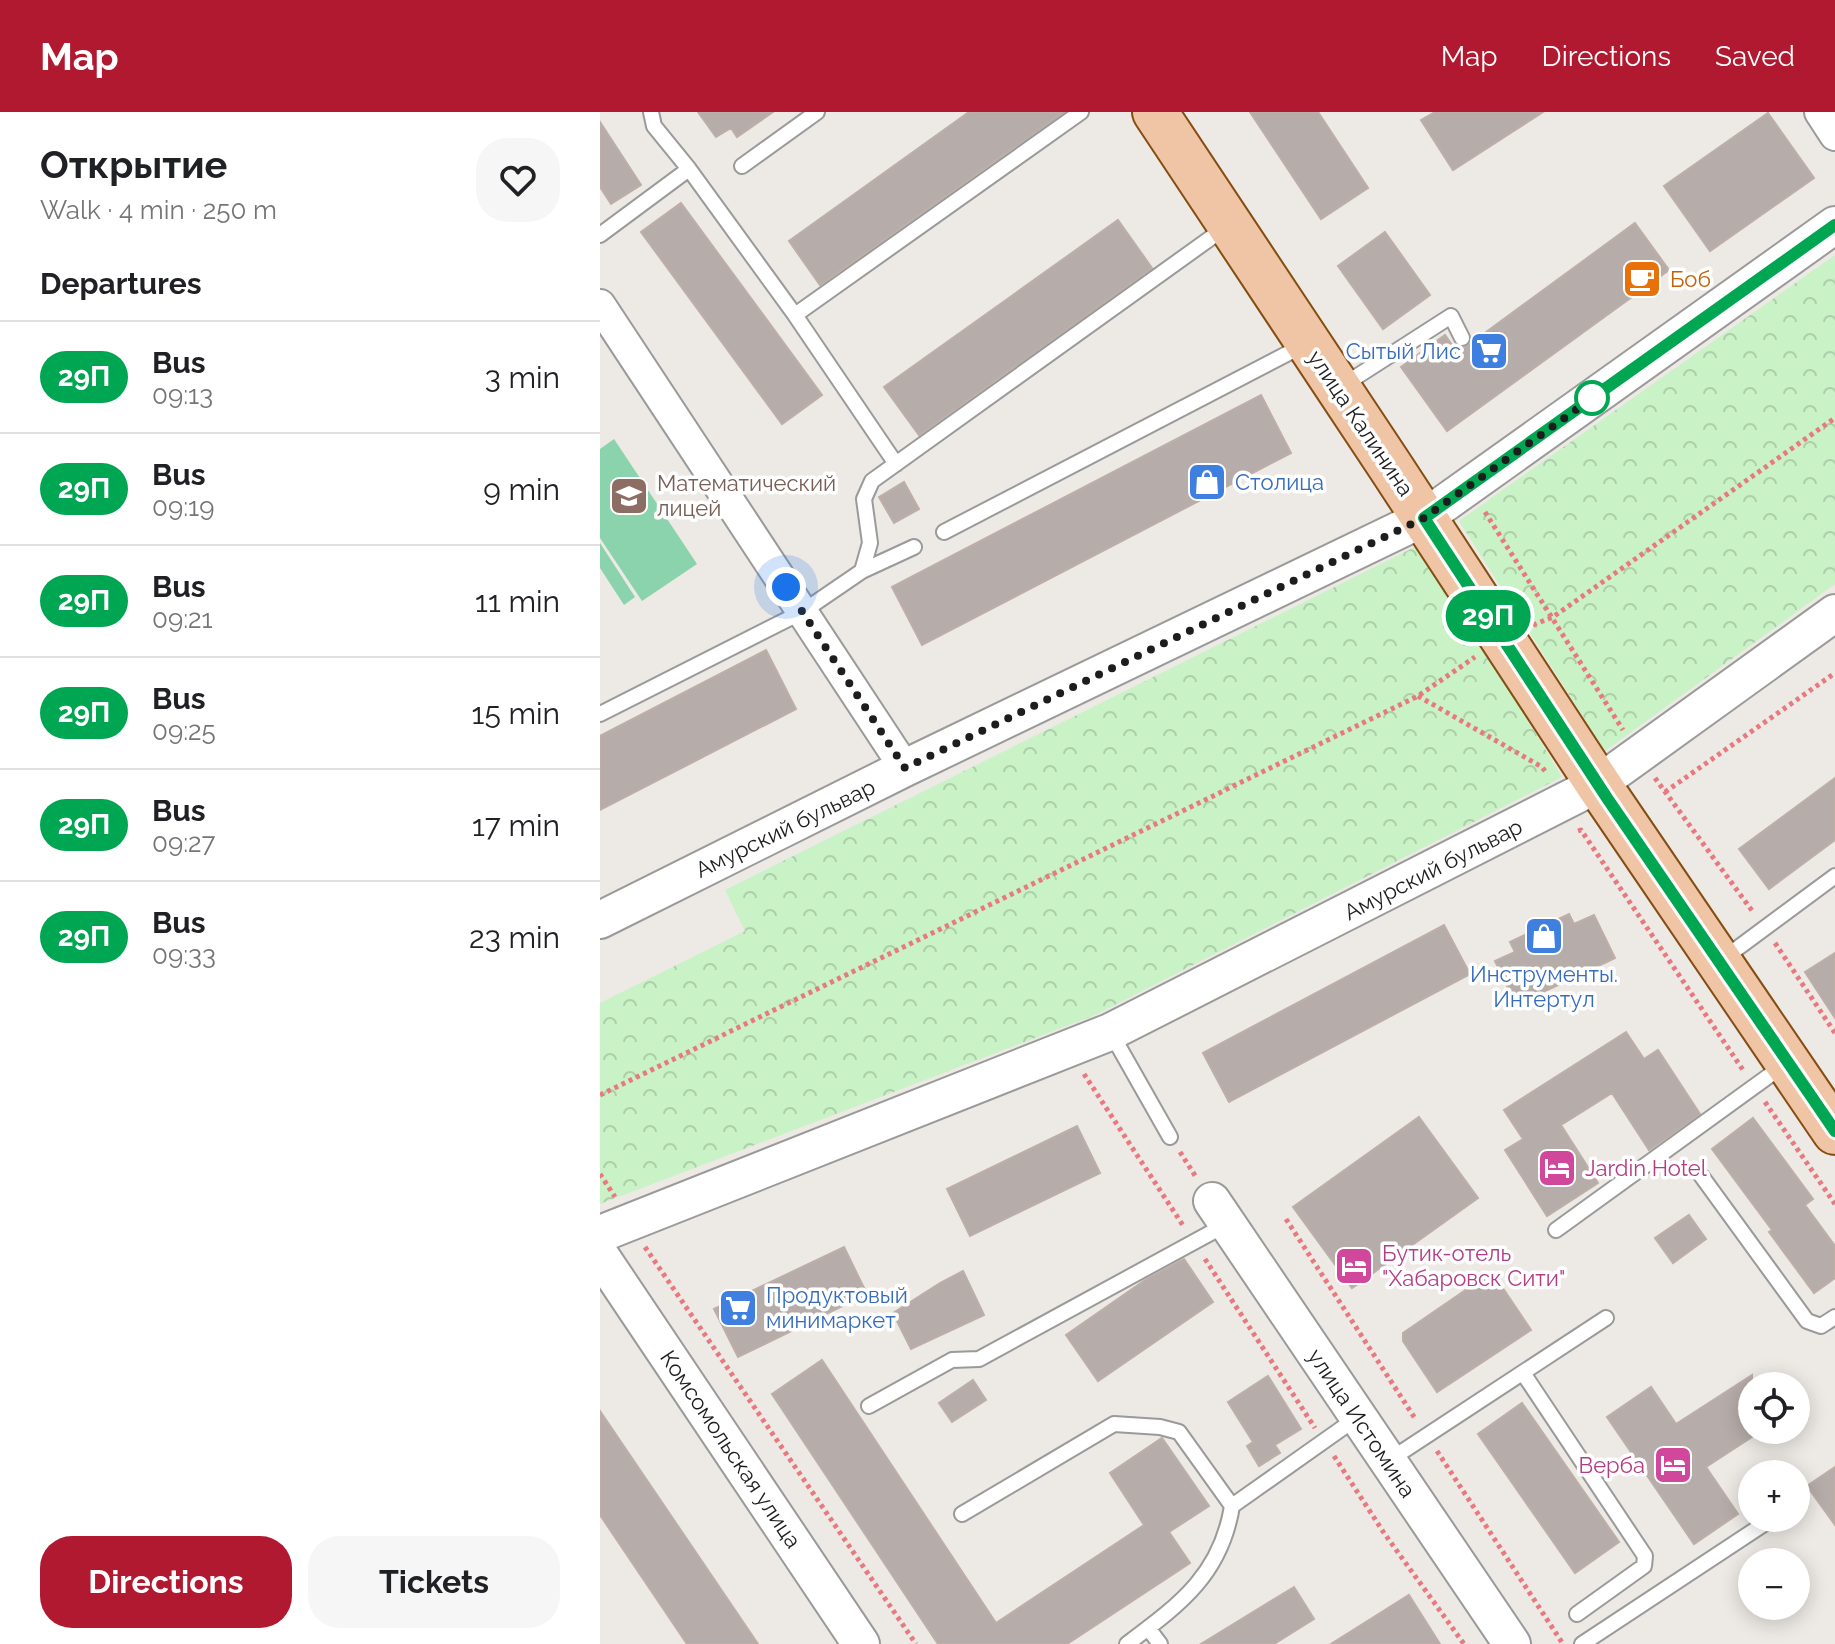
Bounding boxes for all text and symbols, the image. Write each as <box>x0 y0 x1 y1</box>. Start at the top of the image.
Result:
text: Map <box>40 34 119 79</box>
text: Map <box>1441 40 1498 73</box>
text: Directions <box>1542 40 1671 73</box>
text: Saved <box>1715 40 1795 73</box>
button: heart <box>476 138 560 222</box>
text: Открытие <box>40 142 227 187</box>
text: Walk · 4 min · 250 m <box>40 195 277 225</box>
cafe icon: Боб <box>1621 258 1663 300</box>
text: Departures <box>40 266 202 301</box>
place label: Боб <box>1670 266 1711 292</box>
supermarket icon: Сытый Лис <box>1468 330 1510 372</box>
place label: Сытый Лис <box>1346 338 1461 364</box>
text: Bus <box>152 345 206 380</box>
street label: улица Калинина <box>1303 345 1419 501</box>
text: 29П <box>58 360 110 393</box>
text: 3 min <box>485 360 560 395</box>
text: 09:13 <box>152 380 213 410</box>
unlabelled marker <box>1575 381 1609 415</box>
text: Bus <box>152 457 206 492</box>
shop icon: Столица <box>1186 461 1228 503</box>
place label: Столица <box>1235 469 1324 495</box>
place label: Математический лицей <box>657 470 836 521</box>
text: 29П <box>58 472 110 505</box>
text: 9 min <box>483 472 560 507</box>
school or university icon: Математический лицей <box>608 475 650 517</box>
text: 09:19 <box>152 492 214 522</box>
your location <box>766 567 806 607</box>
text: Bus <box>152 569 206 604</box>
text: 29П <box>58 584 110 617</box>
text: 11 min <box>475 584 560 619</box>
line badge: 29П <box>1442 590 1534 642</box>
text: 29П <box>1462 599 1514 632</box>
text: 09:21 <box>152 604 213 634</box>
text: Bus <box>152 681 206 716</box>
text: 29П <box>58 696 110 729</box>
text: 15 min <box>472 696 560 731</box>
text: 09:25 <box>152 716 216 746</box>
street label: Амурский бульвар <box>691 773 879 883</box>
text: Bus <box>152 793 206 828</box>
text: 29П <box>58 808 110 841</box>
text: 17 min <box>472 808 560 843</box>
street label: Амурский бульвар <box>1340 813 1526 925</box>
text: 09:27 <box>152 828 216 858</box>
text: Bus <box>152 905 206 940</box>
shop icon: Инструменты. Интертул <box>1523 915 1565 957</box>
text: 29П <box>58 920 110 953</box>
text: 23 min <box>469 920 560 955</box>
text: 09:33 <box>152 940 216 970</box>
place label: Инструменты. Интертул <box>1470 961 1618 1012</box>
hotel icon: Jardin Hotel <box>1536 1147 1578 1189</box>
place label: Jardin Hotel <box>1585 1155 1707 1181</box>
place label: Бутик-отель "Хабаровск Сити" <box>1382 1240 1565 1291</box>
hotel icon: Бутик-отель "Хабаровск Сити" <box>1333 1245 1375 1287</box>
place label: Продуктовый минимаркет <box>766 1282 908 1333</box>
supermarket icon: Продуктовый минимаркет <box>717 1287 759 1329</box>
street label: улица Истомина <box>1303 1344 1421 1502</box>
street label: Комсомольская улица <box>655 1345 807 1553</box>
map controls <box>1738 1372 1810 1620</box>
button: locate <box>1738 1372 1810 1444</box>
hotel icon: Верба <box>1652 1444 1694 1486</box>
place label: Верба <box>1578 1452 1645 1478</box>
button: + <box>1738 1460 1810 1532</box>
button: Directions <box>40 1536 292 1628</box>
button: Tickets <box>308 1536 560 1628</box>
button: − <box>1738 1548 1810 1620</box>

